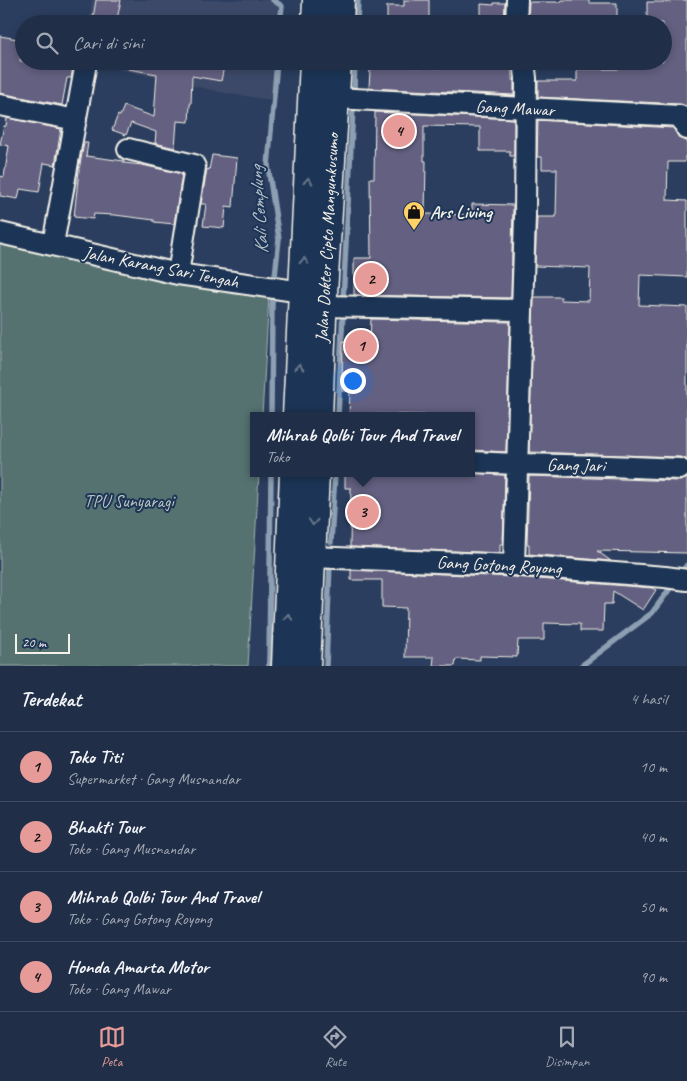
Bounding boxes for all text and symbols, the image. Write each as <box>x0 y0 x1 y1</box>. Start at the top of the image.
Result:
search box <box>15 15 672 70</box>
icon: search <box>33 29 61 57</box>
text: Cari di sini <box>73 31 143 55</box>
street label: Gang Mawar <box>475 95 557 121</box>
pin: 4 <box>383 112 415 150</box>
street label: Jalan Dokter Cipto Mangunkusumo <box>310 131 344 344</box>
water label: Kali Cemplung <box>244 163 274 255</box>
one-way arrow <box>303 177 314 185</box>
shop icon: Ars Living <box>402 200 426 231</box>
place label: Ars Living <box>430 201 494 223</box>
street label: Jalan Karang Sari Tengah <box>81 241 241 293</box>
one-way arrow <box>298 257 309 265</box>
pin: 2 <box>355 260 387 298</box>
pin: 1 <box>345 327 377 365</box>
one-way arrow <box>293 363 304 371</box>
your location <box>340 368 366 394</box>
popup <box>250 412 475 477</box>
text: Mihrab Qolbi Tour And Travel <box>266 423 459 447</box>
text: Toko <box>266 447 289 467</box>
street label: Gang Jari <box>547 453 608 477</box>
park label: TPU Sunyaragi <box>84 490 177 512</box>
pin: 3 <box>347 493 379 531</box>
one-way arrow <box>308 518 318 526</box>
street label: Gang Gotong Royong <box>436 551 563 579</box>
one-way arrow <box>282 613 293 621</box>
scale bar <box>15 631 70 654</box>
text: 20 m <box>22 634 46 651</box>
text: Terdekat <box>20 686 81 712</box>
text: 4 hasil <box>630 689 667 709</box>
text: Toko Titi <box>67 745 122 769</box>
text: 1 <box>32 757 40 777</box>
text: 10 m <box>640 757 667 777</box>
text: Supermarket · Gang Musnandar <box>67 769 240 789</box>
text: Bhakti Tour <box>67 815 144 839</box>
text: 2 <box>32 827 40 847</box>
text: 40 m <box>640 827 667 847</box>
text: Toko · Gang Musnandar <box>67 839 195 859</box>
text: Mihrab Qolbi Tour And Travel <box>67 885 260 909</box>
text: 3 <box>32 897 40 917</box>
text: 50 m <box>640 897 667 917</box>
text: Toko · Gang Gotong Royong <box>67 909 212 929</box>
text: Honda Amarta Motor <box>67 955 209 979</box>
text: 4 <box>32 967 40 987</box>
text: 90 m <box>640 967 667 987</box>
text: Toko · Gang Mawar <box>67 979 171 999</box>
tab: Peta <box>98 1023 126 1070</box>
tab: Rute <box>321 1023 349 1070</box>
tab: Disimpan <box>545 1023 589 1070</box>

